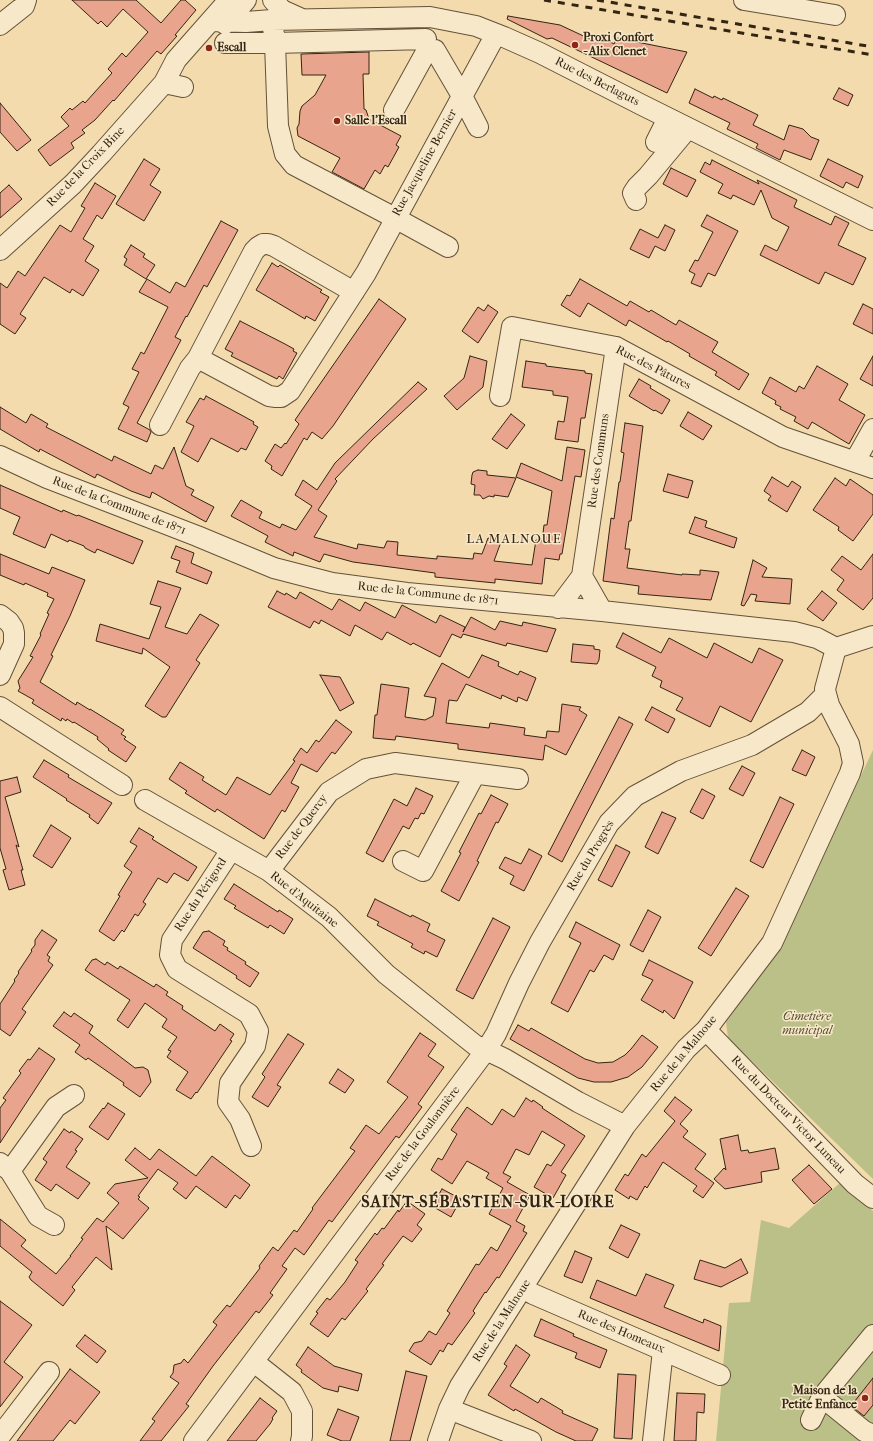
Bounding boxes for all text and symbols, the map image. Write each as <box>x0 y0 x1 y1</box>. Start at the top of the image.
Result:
place label: Proxi Confort - Alix Clenet <box>583 31 654 59</box>
marker: Proxi Confort - Alix Clenet <box>570 40 580 50</box>
place label: Escall <box>217 41 246 55</box>
marker: Escall <box>204 43 214 53</box>
street label: Rue des Berlaguts <box>552 54 642 110</box>
street label: Rue Jacqueline Bernier <box>390 107 460 219</box>
place label: Salle l'Escall <box>345 114 407 128</box>
marker: Salle l'Escall <box>332 116 342 126</box>
street label: Rue de la Croix Bine <box>44 124 128 210</box>
street label: Rue des Pâtures <box>613 343 693 393</box>
street label: Rue des Communs <box>585 413 613 509</box>
street label: Rue de la Commune de 1871 <box>50 474 188 538</box>
district label: LA MALNOUE <box>466 532 562 548</box>
street label: Rue de la Commune de 1871 <box>357 579 499 609</box>
street label: Rue de Quercy <box>273 792 331 862</box>
street label: Rue du Progrès <box>564 818 618 894</box>
street label: Rue du Périgord <box>172 855 230 935</box>
street label: Rue d'Aquitaine <box>267 869 341 931</box>
park label: Cimetière municipal <box>782 1010 832 1038</box>
street label: Rue de la Malnoue <box>648 1013 720 1095</box>
street label: Rue du Docteur Victor Luneau <box>728 1053 848 1177</box>
street label: Rue de la Goulonnière <box>383 1084 463 1184</box>
district label: SAINT-SÉBASTIEN-SUR-LOIRE <box>361 1193 615 1213</box>
street label: Rue de la Malnoue <box>470 1277 534 1365</box>
street label: Rue des Homeaux <box>575 1307 667 1357</box>
place label: Maison de la Petite Enfance <box>782 1384 857 1412</box>
marker: Maison de la Petite Enfance <box>860 1393 870 1403</box>

